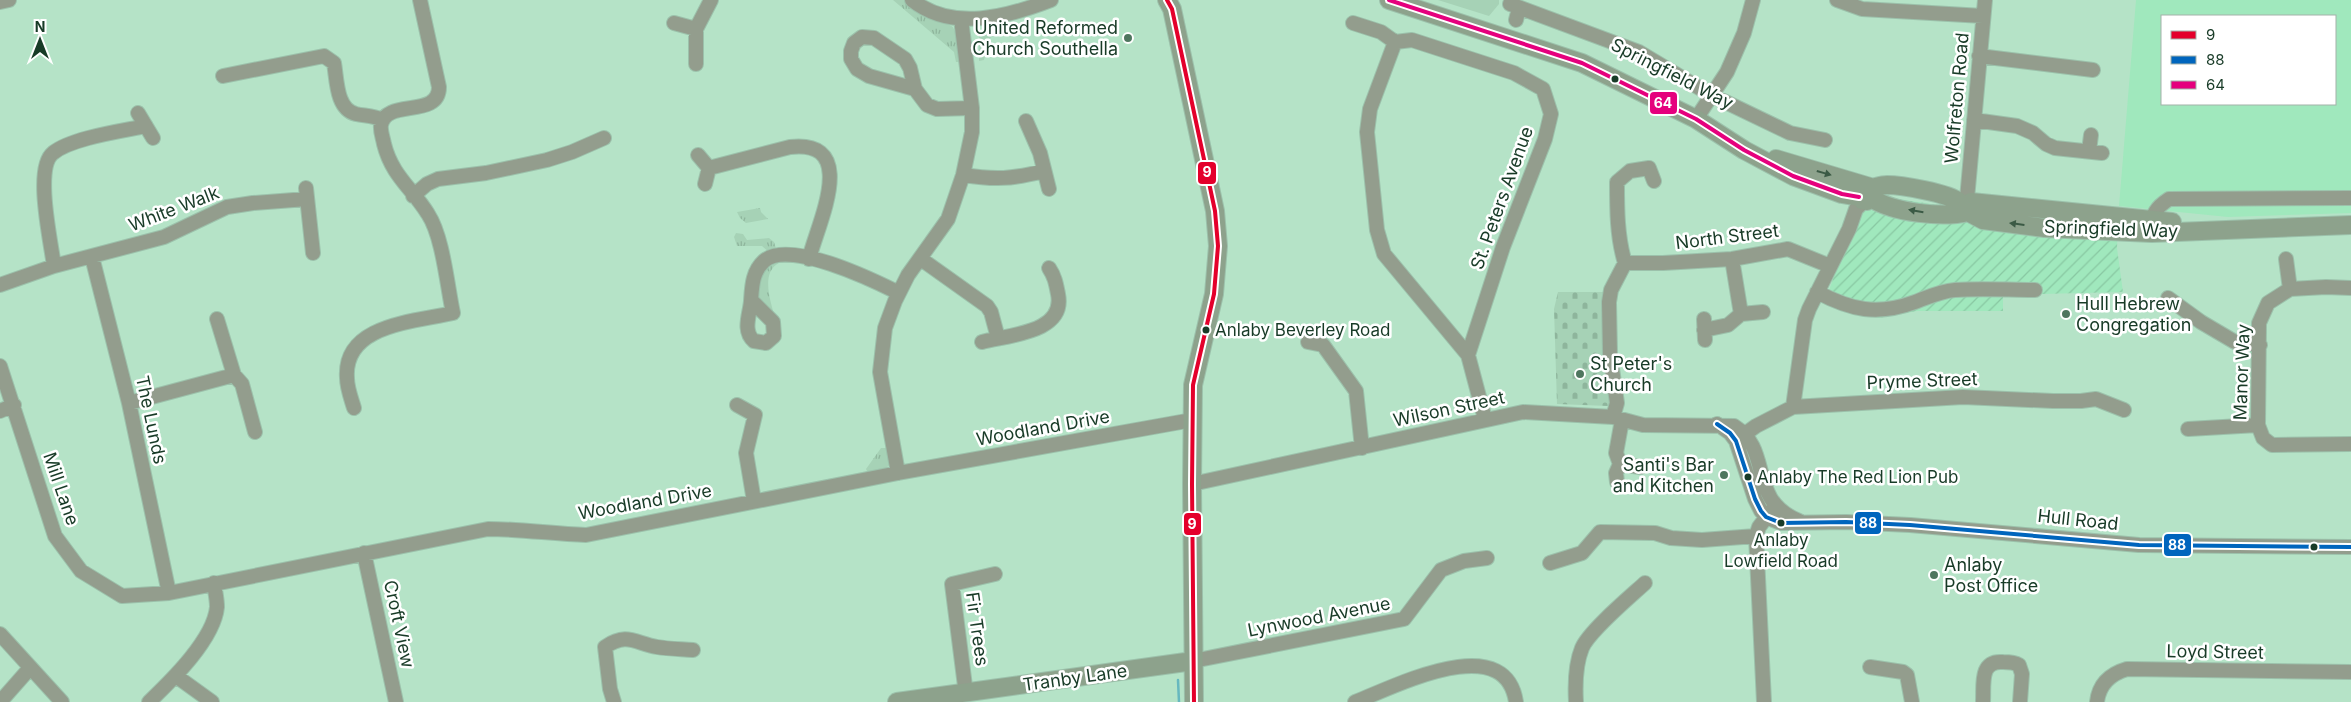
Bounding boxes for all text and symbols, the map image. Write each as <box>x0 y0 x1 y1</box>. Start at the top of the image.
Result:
north arrow <box>15 15 65 65</box>
legend <box>2161 15 2336 105</box>
place label: United Reformed Church Southella <box>972 17 1118 59</box>
text: N <box>35 18 45 35</box>
text: 9 <box>2206 25 2215 44</box>
marker: United Reformed Church Southella <box>1122 32 1134 44</box>
street label: Wolfreton Road <box>1940 32 1973 164</box>
street label: Springfield Way <box>1608 34 1737 113</box>
text: 88 <box>2206 50 2225 69</box>
unlabelled marker <box>1610 74 1620 84</box>
text: 64 <box>2206 75 2225 94</box>
line badge: 64 <box>1649 91 1678 115</box>
text: 64 <box>1654 94 1672 111</box>
street label: St. Peters Avenue <box>1466 124 1537 272</box>
line badge: 9 <box>1197 161 1217 185</box>
text: 9 <box>1202 163 1212 180</box>
one-way arrow <box>1817 169 1832 177</box>
street label: White Walk <box>126 182 222 235</box>
one-way arrow <box>1907 206 1923 214</box>
street label: Springfield Way <box>2043 216 2179 241</box>
street label: North Street <box>1674 220 1780 253</box>
one-way arrow <box>2008 220 2024 228</box>
place label: Hull Hebrew Congregation <box>2076 293 2191 335</box>
marker: Hull Hebrew Congregation <box>2060 308 2072 320</box>
place label: Anlaby Beverley Road <box>1215 320 1390 340</box>
street label: Manor Way <box>2229 323 2254 421</box>
marker: Anlaby Beverley Road <box>1201 325 1211 335</box>
place label: St Peter's Church <box>1590 353 1672 395</box>
marker: St Peter's Church <box>1574 368 1586 380</box>
street label: Pryme Street <box>1866 368 1978 393</box>
street label: The Lunds <box>132 374 171 466</box>
street label: Wilson Street <box>1391 386 1507 431</box>
street label: Woodland Drive <box>974 405 1111 450</box>
street label: Mill Lane <box>39 450 84 528</box>
place label: Santi's Bar and Kitchen <box>1613 454 1714 496</box>
place label: Anlaby The Red Lion Pub <box>1757 467 1958 487</box>
marker: Santi's Bar and Kitchen <box>1718 469 1730 481</box>
marker: Anlaby The Red Lion Pub <box>1743 472 1753 482</box>
street label: Woodland Drive <box>576 479 713 524</box>
street label: Hull Road <box>2037 505 2120 534</box>
line badge: 88 <box>1854 511 1882 535</box>
line badge: 9 <box>1183 512 1202 536</box>
text: 88 <box>1859 514 1877 531</box>
text: 9 <box>1187 515 1197 532</box>
marker: Anlaby Lowfield Road <box>1776 518 1786 528</box>
place label: Anlaby Lowfield Road <box>1724 530 1838 571</box>
line badge: 88 <box>2163 533 2192 557</box>
text: 88 <box>2168 536 2186 553</box>
unlabelled marker <box>2309 542 2319 552</box>
place label: Anlaby Post Office <box>1944 554 2038 596</box>
marker: Anlaby Post Office <box>1928 569 1940 581</box>
street label: Croft View <box>380 578 419 670</box>
street label: Fir Trees <box>962 591 993 667</box>
street label: Lynwood Avenue <box>1246 592 1392 641</box>
street label: Loyd Street <box>2166 640 2264 663</box>
street label: Tranby Lane <box>1021 660 1129 695</box>

